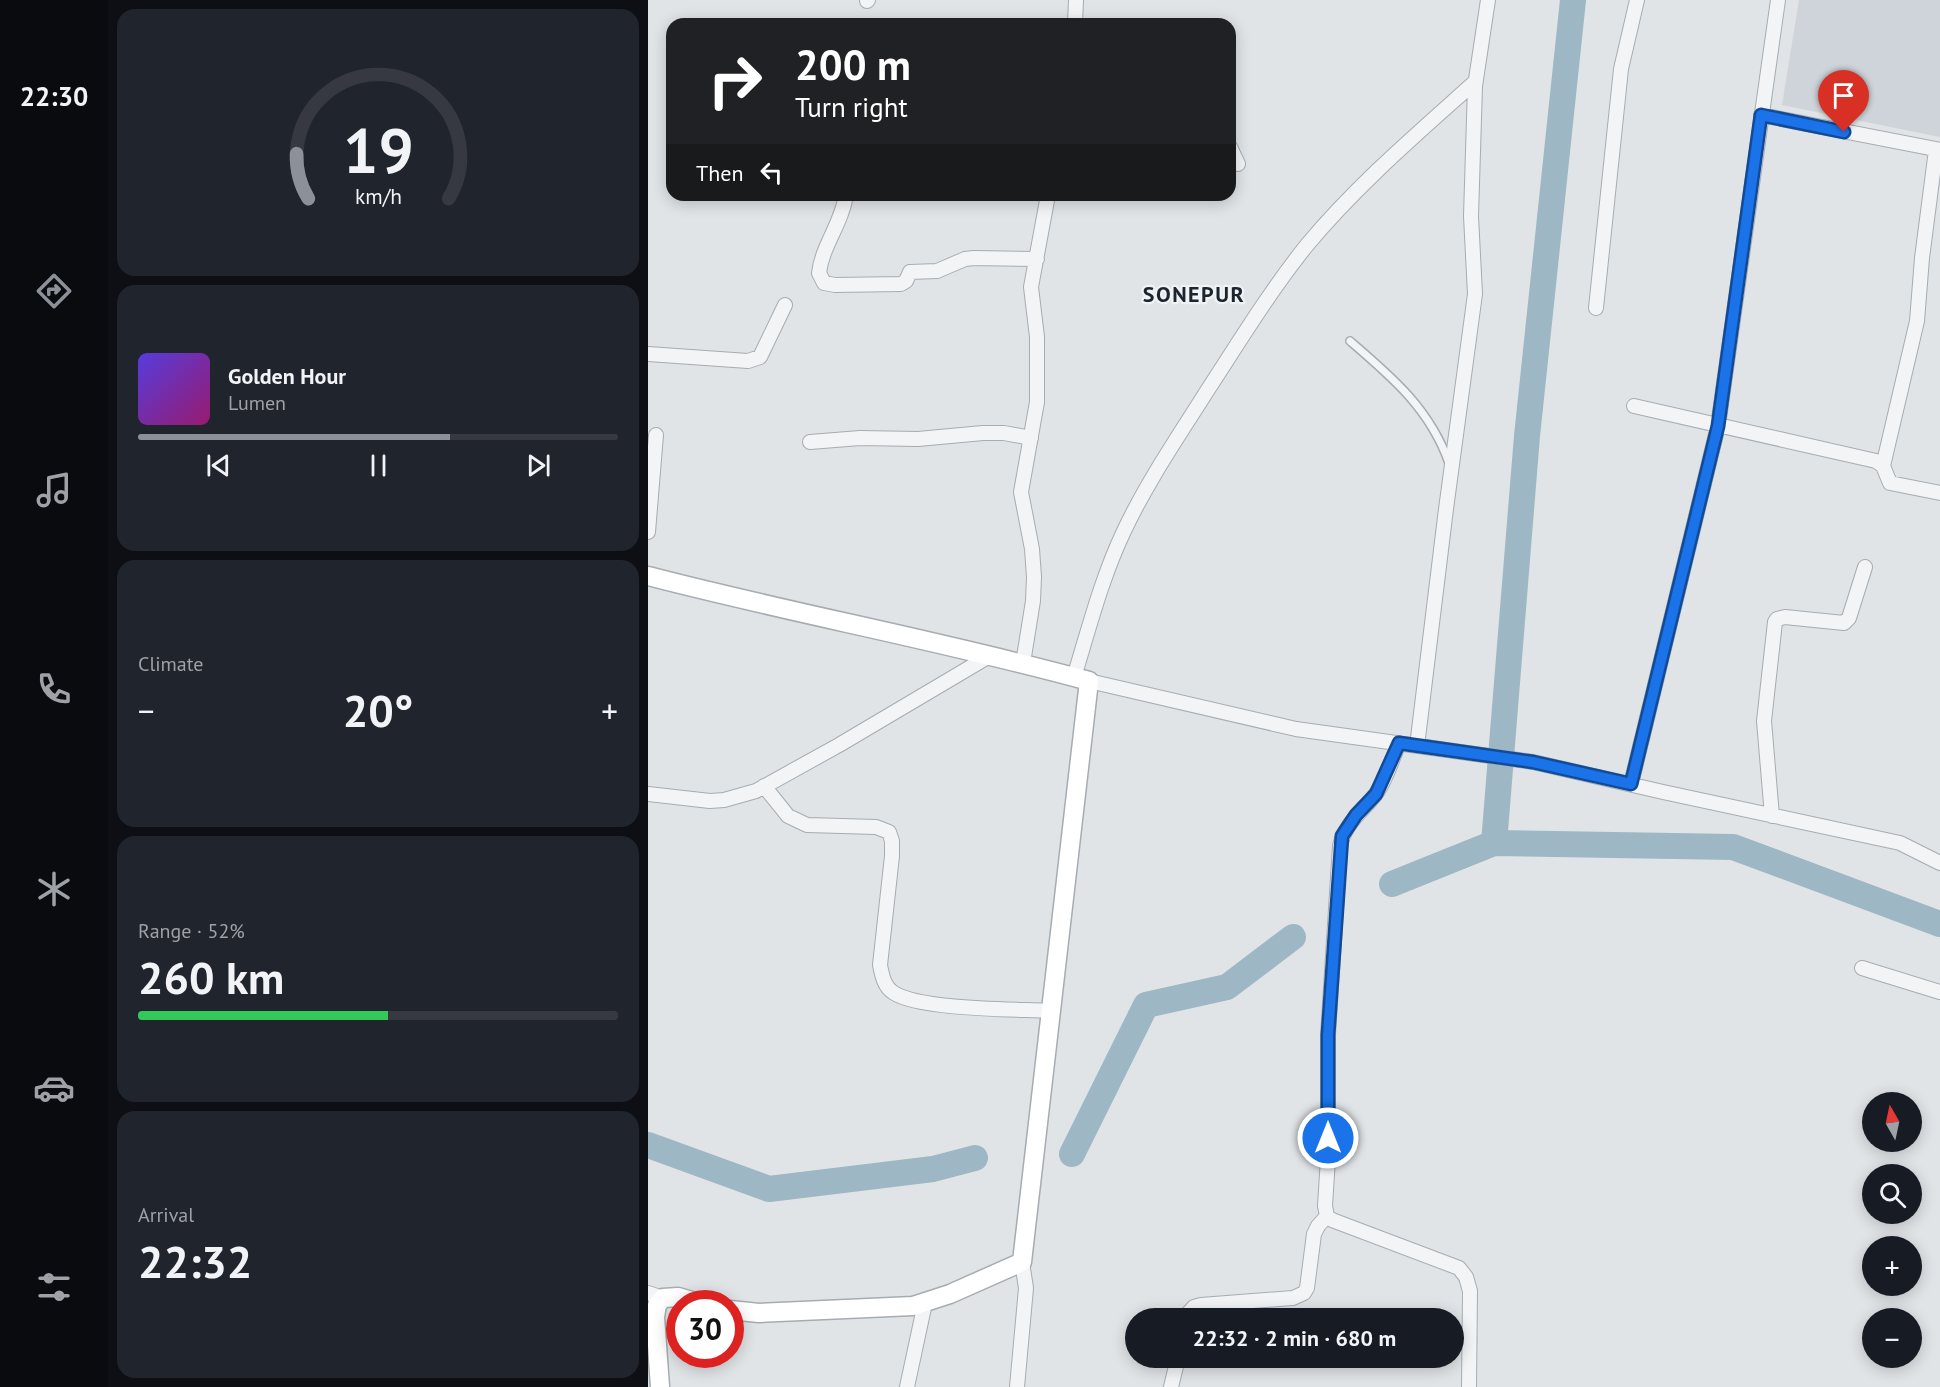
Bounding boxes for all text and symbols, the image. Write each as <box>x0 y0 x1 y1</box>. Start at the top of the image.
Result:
text: 200 m <box>795 37 911 92</box>
icon: right <box>696 42 774 120</box>
pin <box>1818 70 1869 132</box>
text: 22:30 <box>20 79 88 113</box>
icon: arrive <box>1827 79 1860 112</box>
text: Turn right <box>795 90 908 124</box>
text: 19 <box>343 109 413 190</box>
icon: left <box>755 156 788 189</box>
text: Then <box>696 159 743 187</box>
text: km/h <box>354 183 401 211</box>
icon: directions <box>33 270 75 312</box>
district label: SONEPUR <box>1143 280 1245 308</box>
text: Golden Hour <box>228 362 346 390</box>
text: Lumen <box>228 390 286 416</box>
icon: previous <box>202 449 235 482</box>
icon: pause <box>362 449 395 482</box>
icon: next <box>522 449 555 482</box>
icon: music <box>33 469 75 511</box>
text: Climate <box>138 651 204 677</box>
icon: phone <box>33 668 75 710</box>
text: 20° <box>343 681 413 739</box>
text: − <box>138 689 155 732</box>
text: + <box>601 689 618 732</box>
icon: climate <box>33 868 75 910</box>
text: Range · 52% <box>138 918 245 944</box>
text: 260 km <box>138 948 284 1006</box>
icon: car <box>33 1067 75 1109</box>
north arrow <box>1862 1092 1922 1152</box>
map controls <box>1862 1092 1922 1368</box>
position arrow <box>1296 1106 1360 1170</box>
button: search <box>1862 1164 1922 1224</box>
text: Arrival <box>138 1202 194 1228</box>
text: 22:32 <box>138 1232 252 1290</box>
button: + <box>1862 1236 1922 1296</box>
icon: filters <box>33 1266 75 1308</box>
speed limit sign: 30 <box>666 1290 744 1368</box>
button: − <box>1862 1308 1922 1368</box>
text: 22:32 · 2 min · 680 m <box>1193 1324 1396 1352</box>

